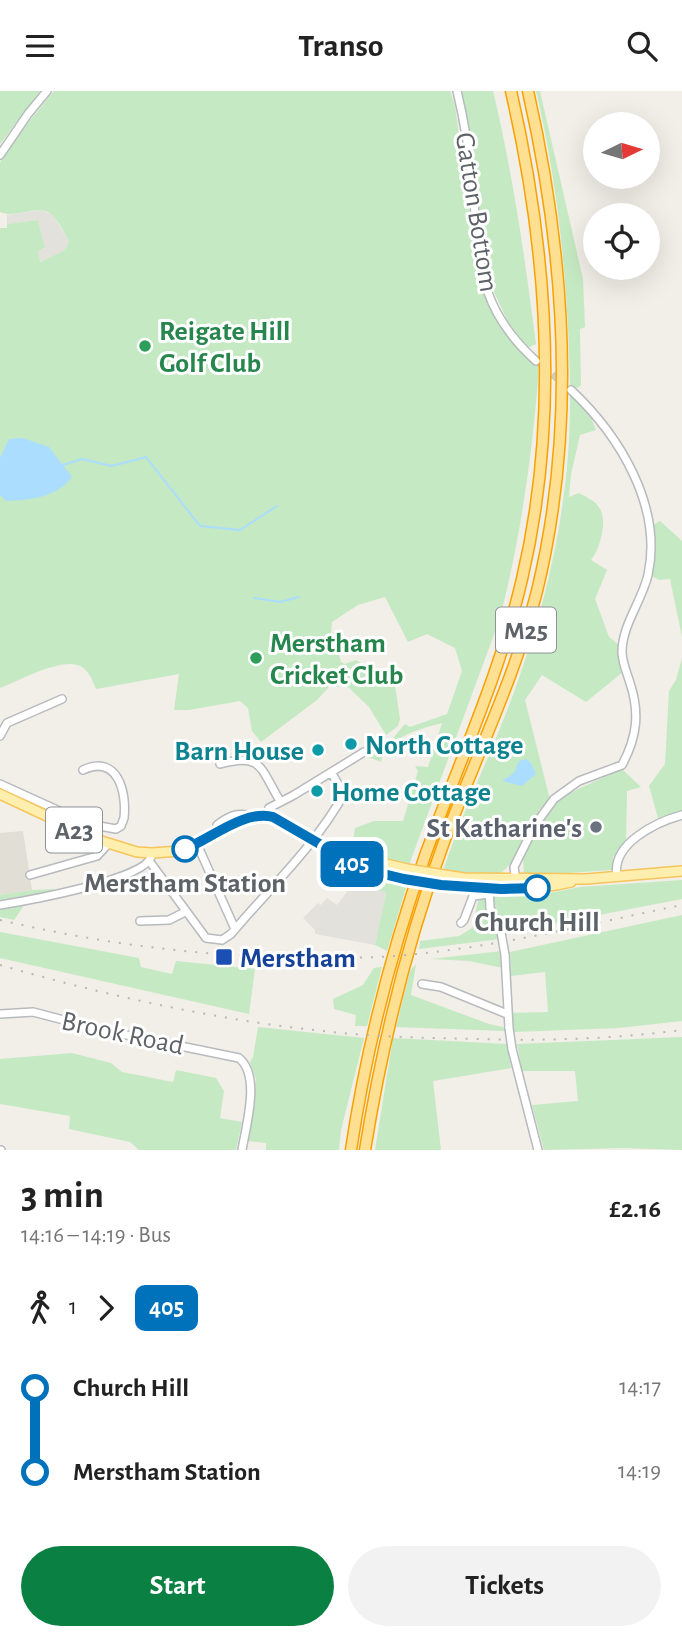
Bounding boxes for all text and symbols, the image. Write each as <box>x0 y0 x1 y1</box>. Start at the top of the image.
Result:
icon: menu <box>21 27 59 65</box>
icon: search <box>623 27 661 65</box>
text: Transo <box>298 30 384 62</box>
north arrow <box>583 112 660 189</box>
map controls <box>583 112 660 280</box>
street label: Gatton Bottom <box>450 130 502 294</box>
button: locate <box>583 203 660 280</box>
place label: Reigate Hill Golf Club <box>159 318 291 378</box>
marker: Reigate Hill Golf Club <box>137 338 153 354</box>
road number: M25 <box>496 607 556 653</box>
place label: Merstham Cricket Club <box>270 630 403 690</box>
marker: Merstham Cricket Club <box>248 650 264 666</box>
place label: North Cottage <box>365 732 523 760</box>
marker: North Cottage <box>343 736 359 752</box>
place label: Barn House <box>174 738 304 766</box>
marker: Barn House <box>310 742 326 758</box>
place label: Home Cottage <box>331 779 491 807</box>
marker: Home Cottage <box>309 783 325 799</box>
road number: A23 <box>46 807 102 853</box>
place label: St Katharine's <box>426 815 582 843</box>
marker: St Katharine's <box>588 819 604 835</box>
marker: Merstham Station <box>172 836 198 862</box>
line badge: 405 <box>312 841 392 887</box>
text: 405 <box>335 852 369 876</box>
place label: Merstham Station <box>84 870 286 898</box>
marker: Church Hill <box>524 875 550 901</box>
place label: Church Hill <box>474 909 600 937</box>
place label: Merstham <box>240 945 356 973</box>
marker: Merstham <box>214 947 234 967</box>
street label: Brook Road <box>59 1007 186 1061</box>
text: 3 min <box>21 1177 104 1215</box>
text: £2.16 <box>609 1196 661 1222</box>
text: 14:16 – 14:19 · Bus <box>21 1224 171 1247</box>
icon: walk <box>21 1289 59 1327</box>
icon: forward <box>87 1289 125 1327</box>
text: 1 <box>69 1296 77 1319</box>
text: 405 <box>149 1296 184 1320</box>
text: Church Hill <box>73 1375 189 1401</box>
text: 14:17 <box>619 1376 661 1399</box>
text: Merstham Station <box>73 1459 261 1485</box>
text: 14:19 <box>618 1460 661 1483</box>
button: Start <box>21 1546 334 1626</box>
button: Tickets <box>348 1546 661 1626</box>

